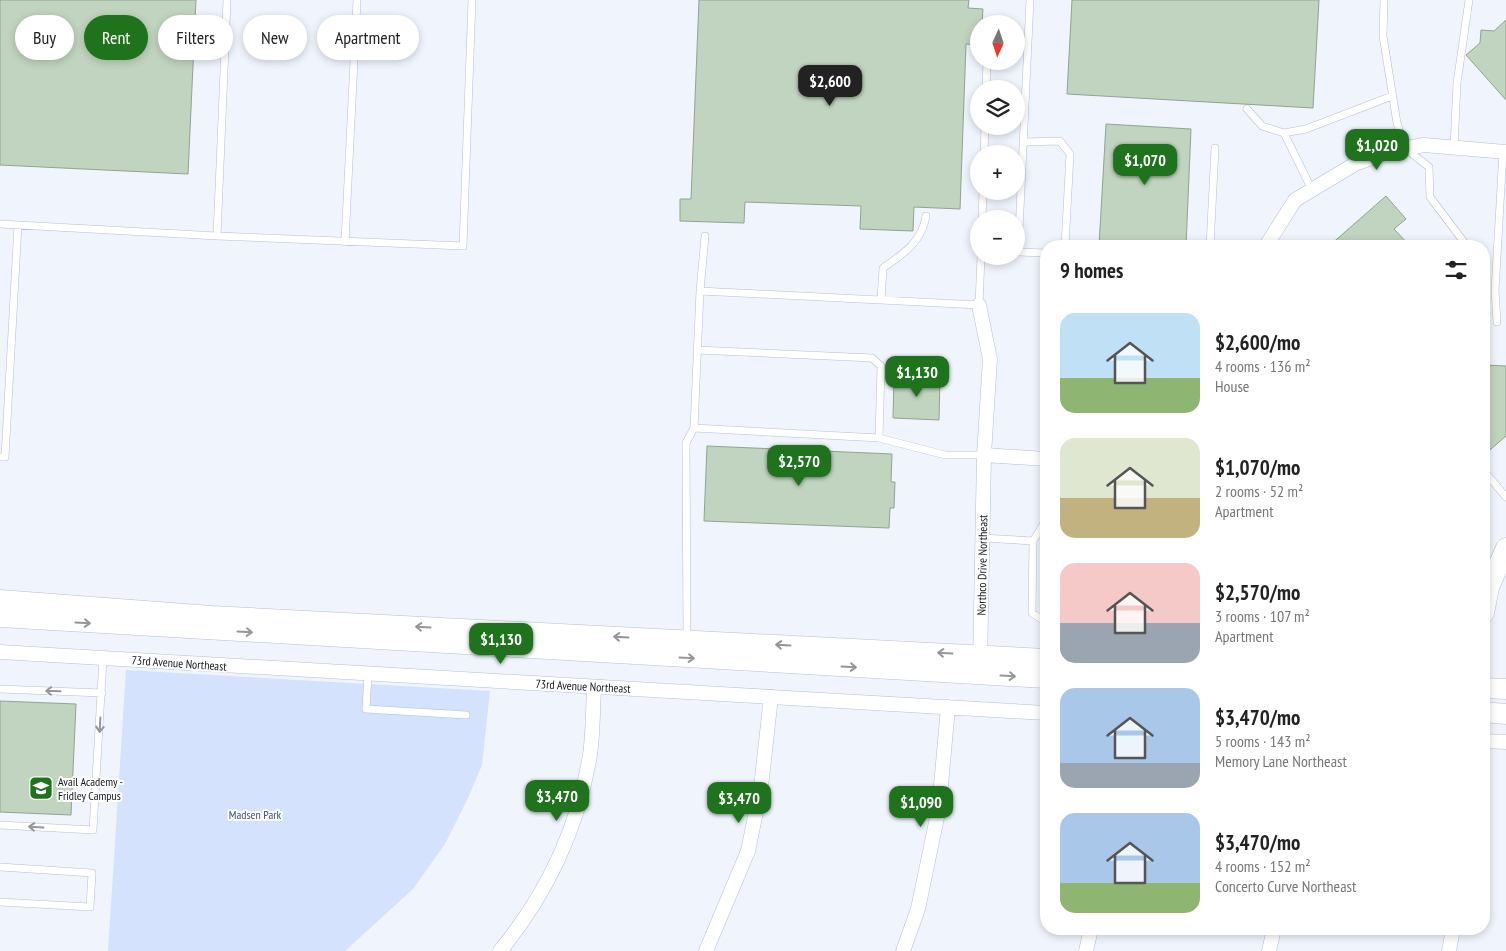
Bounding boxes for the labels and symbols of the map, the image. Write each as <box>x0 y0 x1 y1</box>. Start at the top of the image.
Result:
north arrow <box>970 15 1025 70</box>
pin: $2,600 <box>789 64 871 107</box>
pin: $1,020 <box>1336 128 1418 171</box>
pin: $1,070 <box>1104 144 1186 186</box>
pin: $1,130 <box>876 356 958 398</box>
pin: $2,570 <box>758 444 840 487</box>
street label: Northco Drive Northeast <box>974 514 990 616</box>
one-way arrow <box>75 618 91 627</box>
one-way arrow <box>416 622 432 631</box>
pin: $1,130 <box>460 622 542 665</box>
one-way arrow <box>237 628 253 637</box>
one-way arrow <box>613 632 629 641</box>
one-way arrow <box>775 640 791 649</box>
one-way arrow <box>937 649 953 658</box>
street label: 73rd Avenue Northeast <box>131 652 228 674</box>
one-way arrow <box>679 654 695 663</box>
one-way arrow <box>841 663 857 672</box>
one-way arrow <box>1000 672 1016 681</box>
street label: 73rd Avenue Northeast <box>535 676 632 696</box>
one-way arrow <box>45 686 62 696</box>
one-way arrow <box>96 716 105 732</box>
place label: Avail Academy - Fridley Campus <box>58 774 123 803</box>
school or university icon: Avail Academy - Fridley Campus <box>28 775 54 801</box>
pin: $3,470 <box>516 780 598 822</box>
pin: $3,470 <box>698 782 780 824</box>
pin: $1,090 <box>880 786 962 828</box>
park label: Madsen Park <box>229 807 281 822</box>
one-way arrow <box>29 822 45 831</box>

